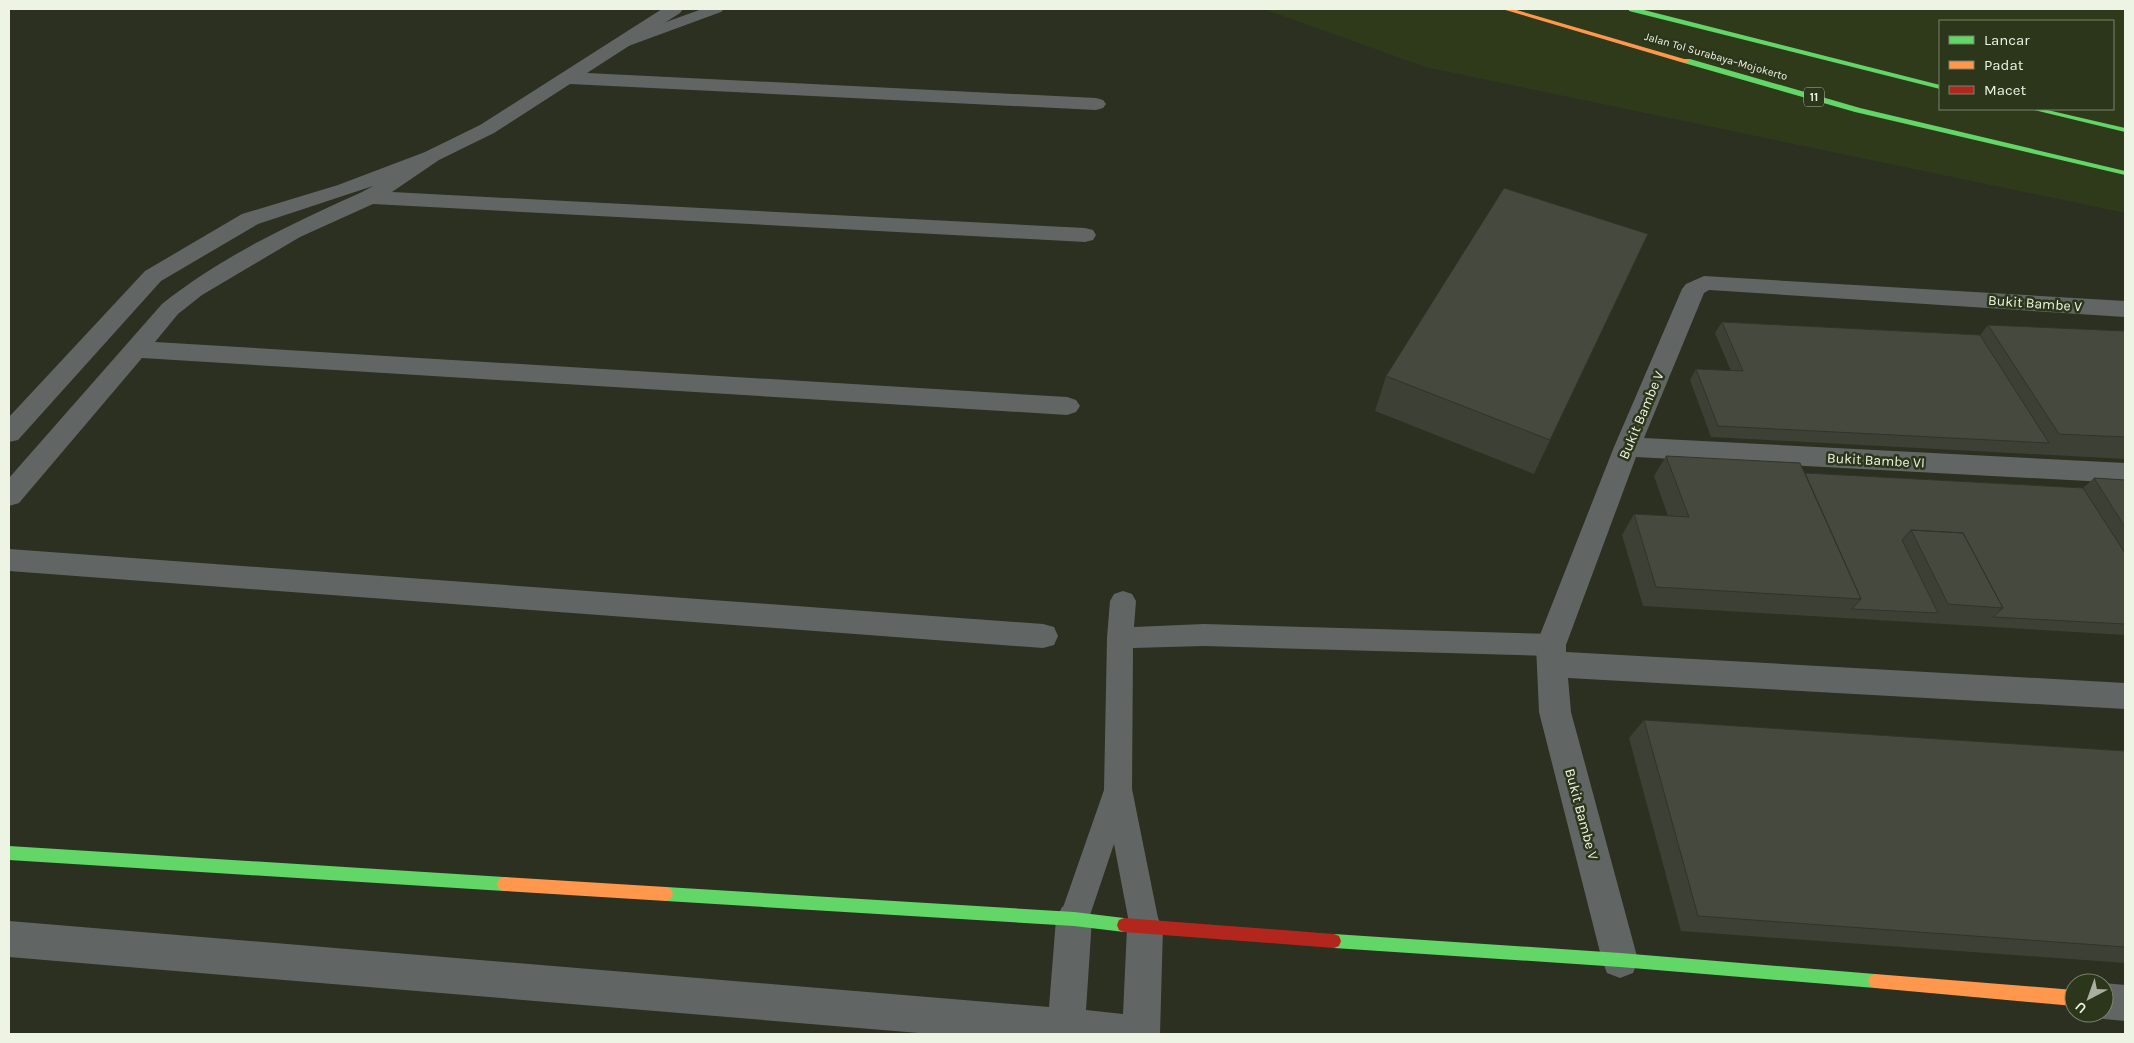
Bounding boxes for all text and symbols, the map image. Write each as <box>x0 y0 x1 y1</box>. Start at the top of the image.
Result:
legend <box>1939 20 2114 110</box>
street label: Jalan Tol Surabaya–Mojokerto <box>1643 30 1789 83</box>
text: Lancar <box>1984 31 2030 49</box>
text: Padat <box>1984 56 2024 74</box>
text: Macet <box>1984 81 2026 99</box>
road number: 11 <box>1804 88 1824 106</box>
street label: Bukit Bambe V <box>1987 292 2083 315</box>
street label: Bukit Bambe V <box>1615 368 1668 462</box>
street label: Bukit Bambe VI <box>1827 449 1925 472</box>
street label: Bukit Bambe V <box>1561 767 1602 862</box>
north arrow <box>2064 973 2114 1023</box>
text: U <box>2072 998 2090 1017</box>

